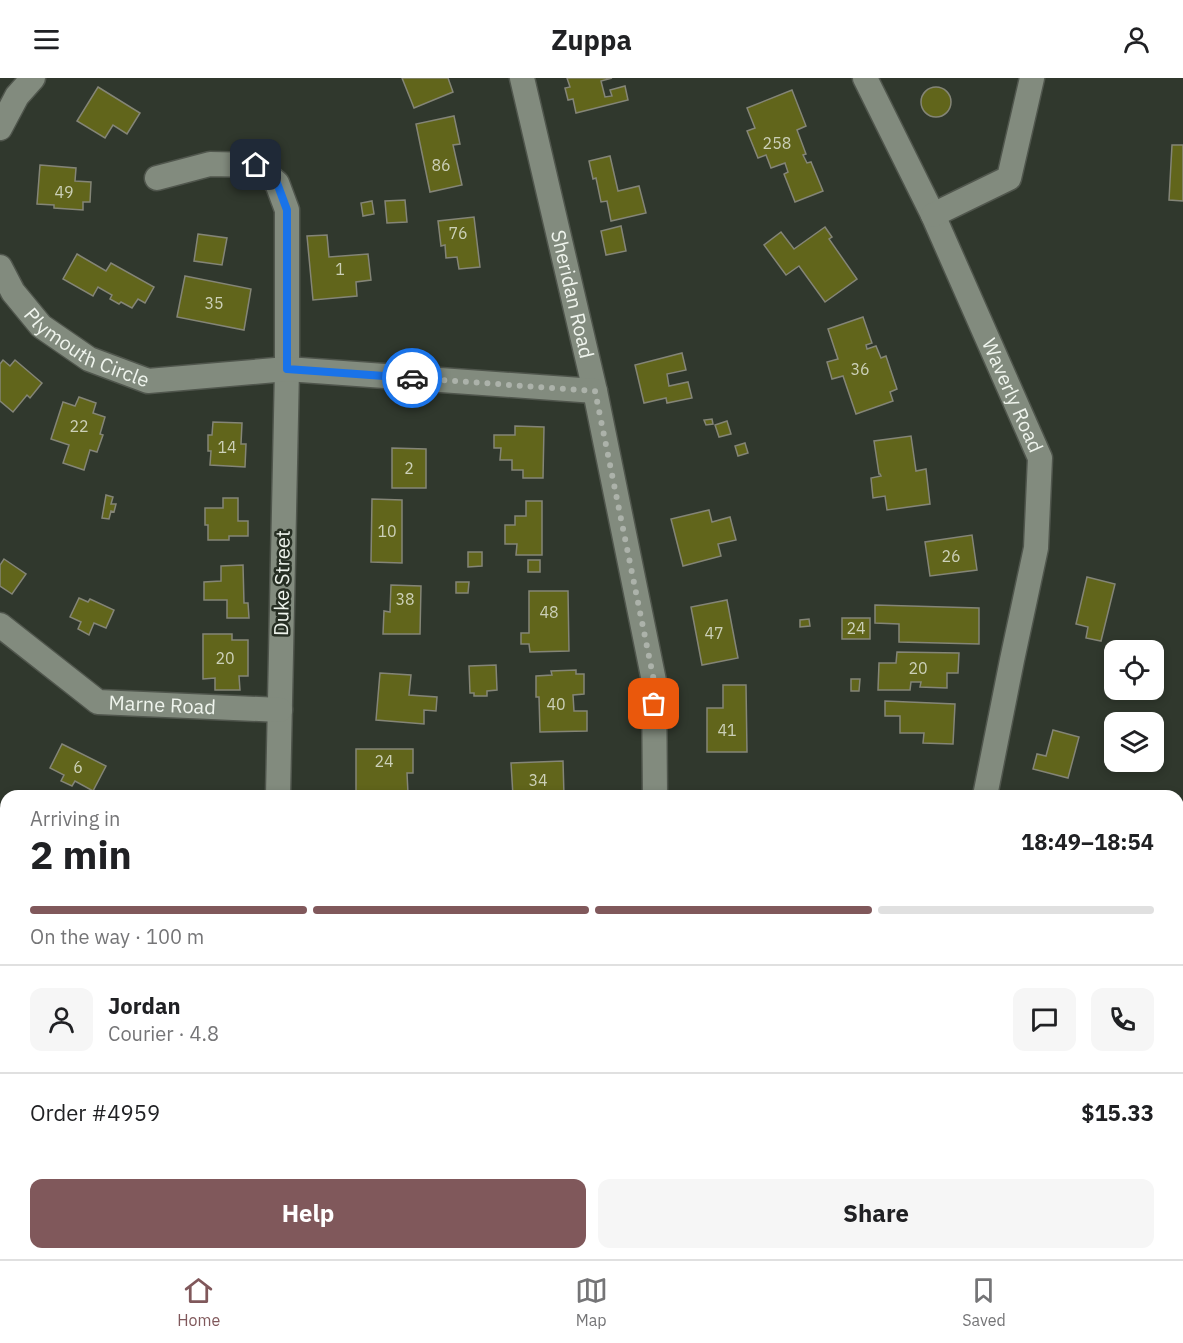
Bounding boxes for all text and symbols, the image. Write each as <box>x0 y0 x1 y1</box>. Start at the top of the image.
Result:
text: Zuppa <box>551 22 632 57</box>
icon: menu <box>30 23 63 56</box>
icon: person <box>1120 23 1153 56</box>
house number: 258 <box>763 133 791 153</box>
pin <box>230 139 281 190</box>
icon: home <box>239 148 272 181</box>
house number: 86 <box>431 155 451 175</box>
house number: 49 <box>54 182 74 202</box>
house number: 76 <box>448 223 468 243</box>
street label: Sheridan Road <box>545 227 601 361</box>
house number: 1 <box>335 259 345 279</box>
house number: 35 <box>204 293 224 313</box>
street label: Plymouth Circle <box>18 302 153 393</box>
street label: Waverly Road <box>976 334 1050 456</box>
courier <box>382 348 442 408</box>
house number: 36 <box>850 359 870 379</box>
icon: car <box>396 362 429 395</box>
house number: 22 <box>69 416 89 436</box>
house number: 14 <box>217 437 237 457</box>
house number: 2 <box>404 458 414 478</box>
house number: 10 <box>377 521 397 541</box>
street label: Duke Street <box>267 530 296 636</box>
house number: 26 <box>941 546 961 566</box>
house number: 38 <box>395 589 415 609</box>
house number: 48 <box>539 602 559 622</box>
house number: 24 <box>846 618 866 638</box>
house number: 47 <box>704 623 724 643</box>
map controls <box>1104 640 1164 772</box>
button: locate <box>1104 640 1164 700</box>
house number: 20 <box>215 648 235 668</box>
house number: 20 <box>908 658 928 678</box>
pin <box>628 678 679 729</box>
icon: bag <box>637 687 670 720</box>
street label: Marne Road <box>108 688 217 720</box>
house number: 40 <box>546 694 566 714</box>
button: layers <box>1104 712 1164 772</box>
house number: 41 <box>717 720 737 740</box>
house number: 24 <box>374 751 394 771</box>
house number: 6 <box>73 757 83 777</box>
house number: 34 <box>528 770 548 790</box>
text: Arriving in <box>30 805 120 832</box>
text: 18:49–18:54 <box>1021 827 1154 856</box>
text: 2 min <box>30 829 132 880</box>
text: On the way · 100 m <box>30 923 204 950</box>
button: person <box>30 988 93 1051</box>
button: chat <box>1013 988 1076 1051</box>
button: phone <box>1091 988 1154 1051</box>
text: Jordan <box>108 991 181 1020</box>
text: Courier · 4.8 <box>108 1020 219 1047</box>
text: Order #4959 <box>30 1098 160 1127</box>
text: $15.33 <box>1081 1098 1154 1127</box>
button: Help <box>30 1179 586 1248</box>
button: Share <box>598 1179 1154 1248</box>
tab: Home <box>177 1274 220 1330</box>
tab: Map <box>575 1274 608 1330</box>
tab: Saved <box>962 1274 1006 1330</box>

